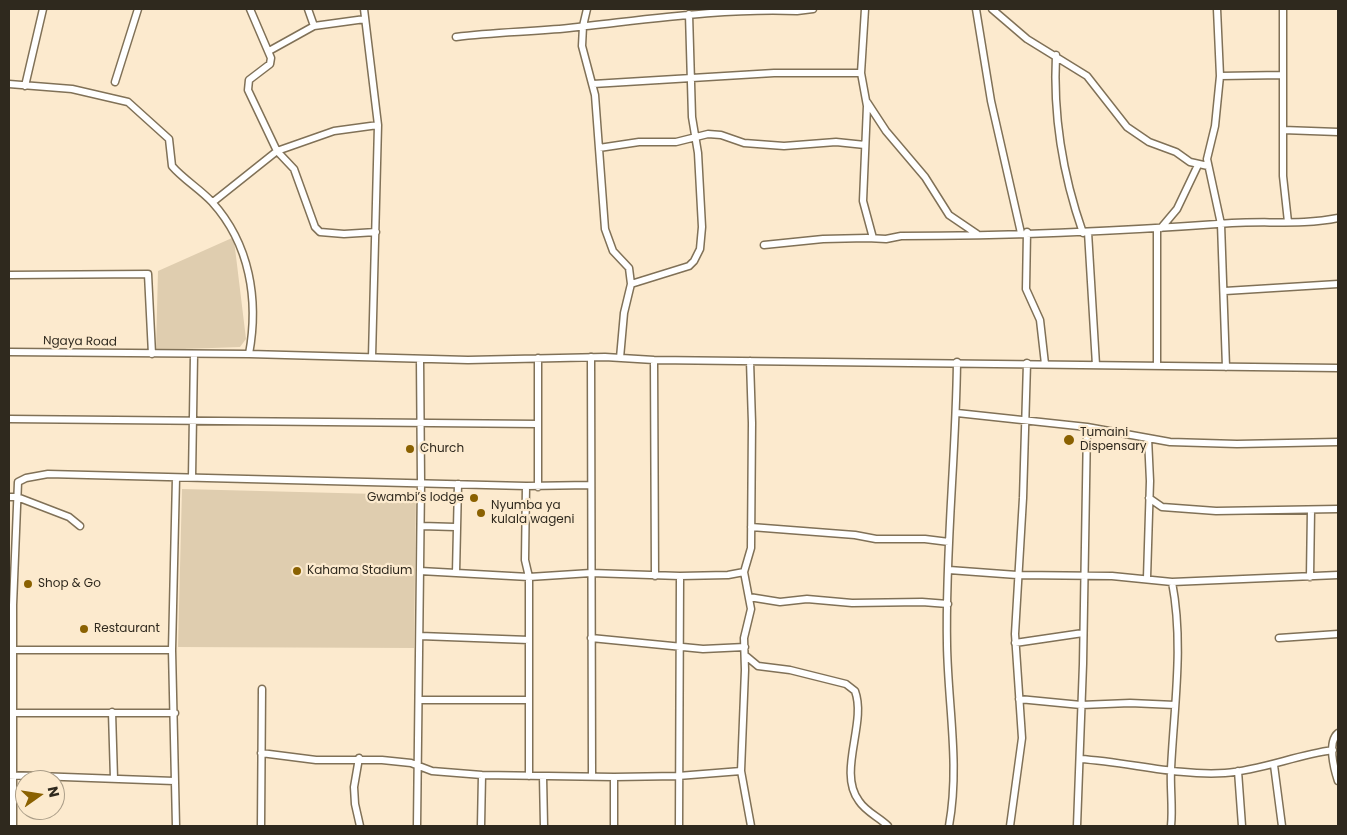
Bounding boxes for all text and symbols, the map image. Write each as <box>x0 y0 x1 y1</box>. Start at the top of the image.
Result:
street label: Ngaya Road <box>43 334 117 350</box>
place label: Tumaini Dispensary <box>1080 426 1147 454</box>
marker: Tumaini Dispensary <box>1062 433 1076 447</box>
place label: Church <box>420 442 464 456</box>
marker: Church <box>404 443 416 455</box>
place label: Gwambi’s lodge <box>367 491 464 505</box>
marker: Gwambi’s lodge <box>468 492 480 504</box>
place label: Nyumba ya kulala wageni <box>491 499 574 527</box>
marker: Nyumba ya kulala wageni <box>475 507 487 519</box>
place label: Kahama Stadium <box>307 564 412 578</box>
marker: Kahama Stadium <box>291 565 303 577</box>
place label: Shop & Go <box>38 577 101 591</box>
marker: Shop & Go <box>22 578 34 590</box>
place label: Restaurant <box>94 622 160 636</box>
marker: Restaurant <box>78 623 90 635</box>
north arrow <box>15 770 65 820</box>
text: N <box>43 784 65 799</box>

